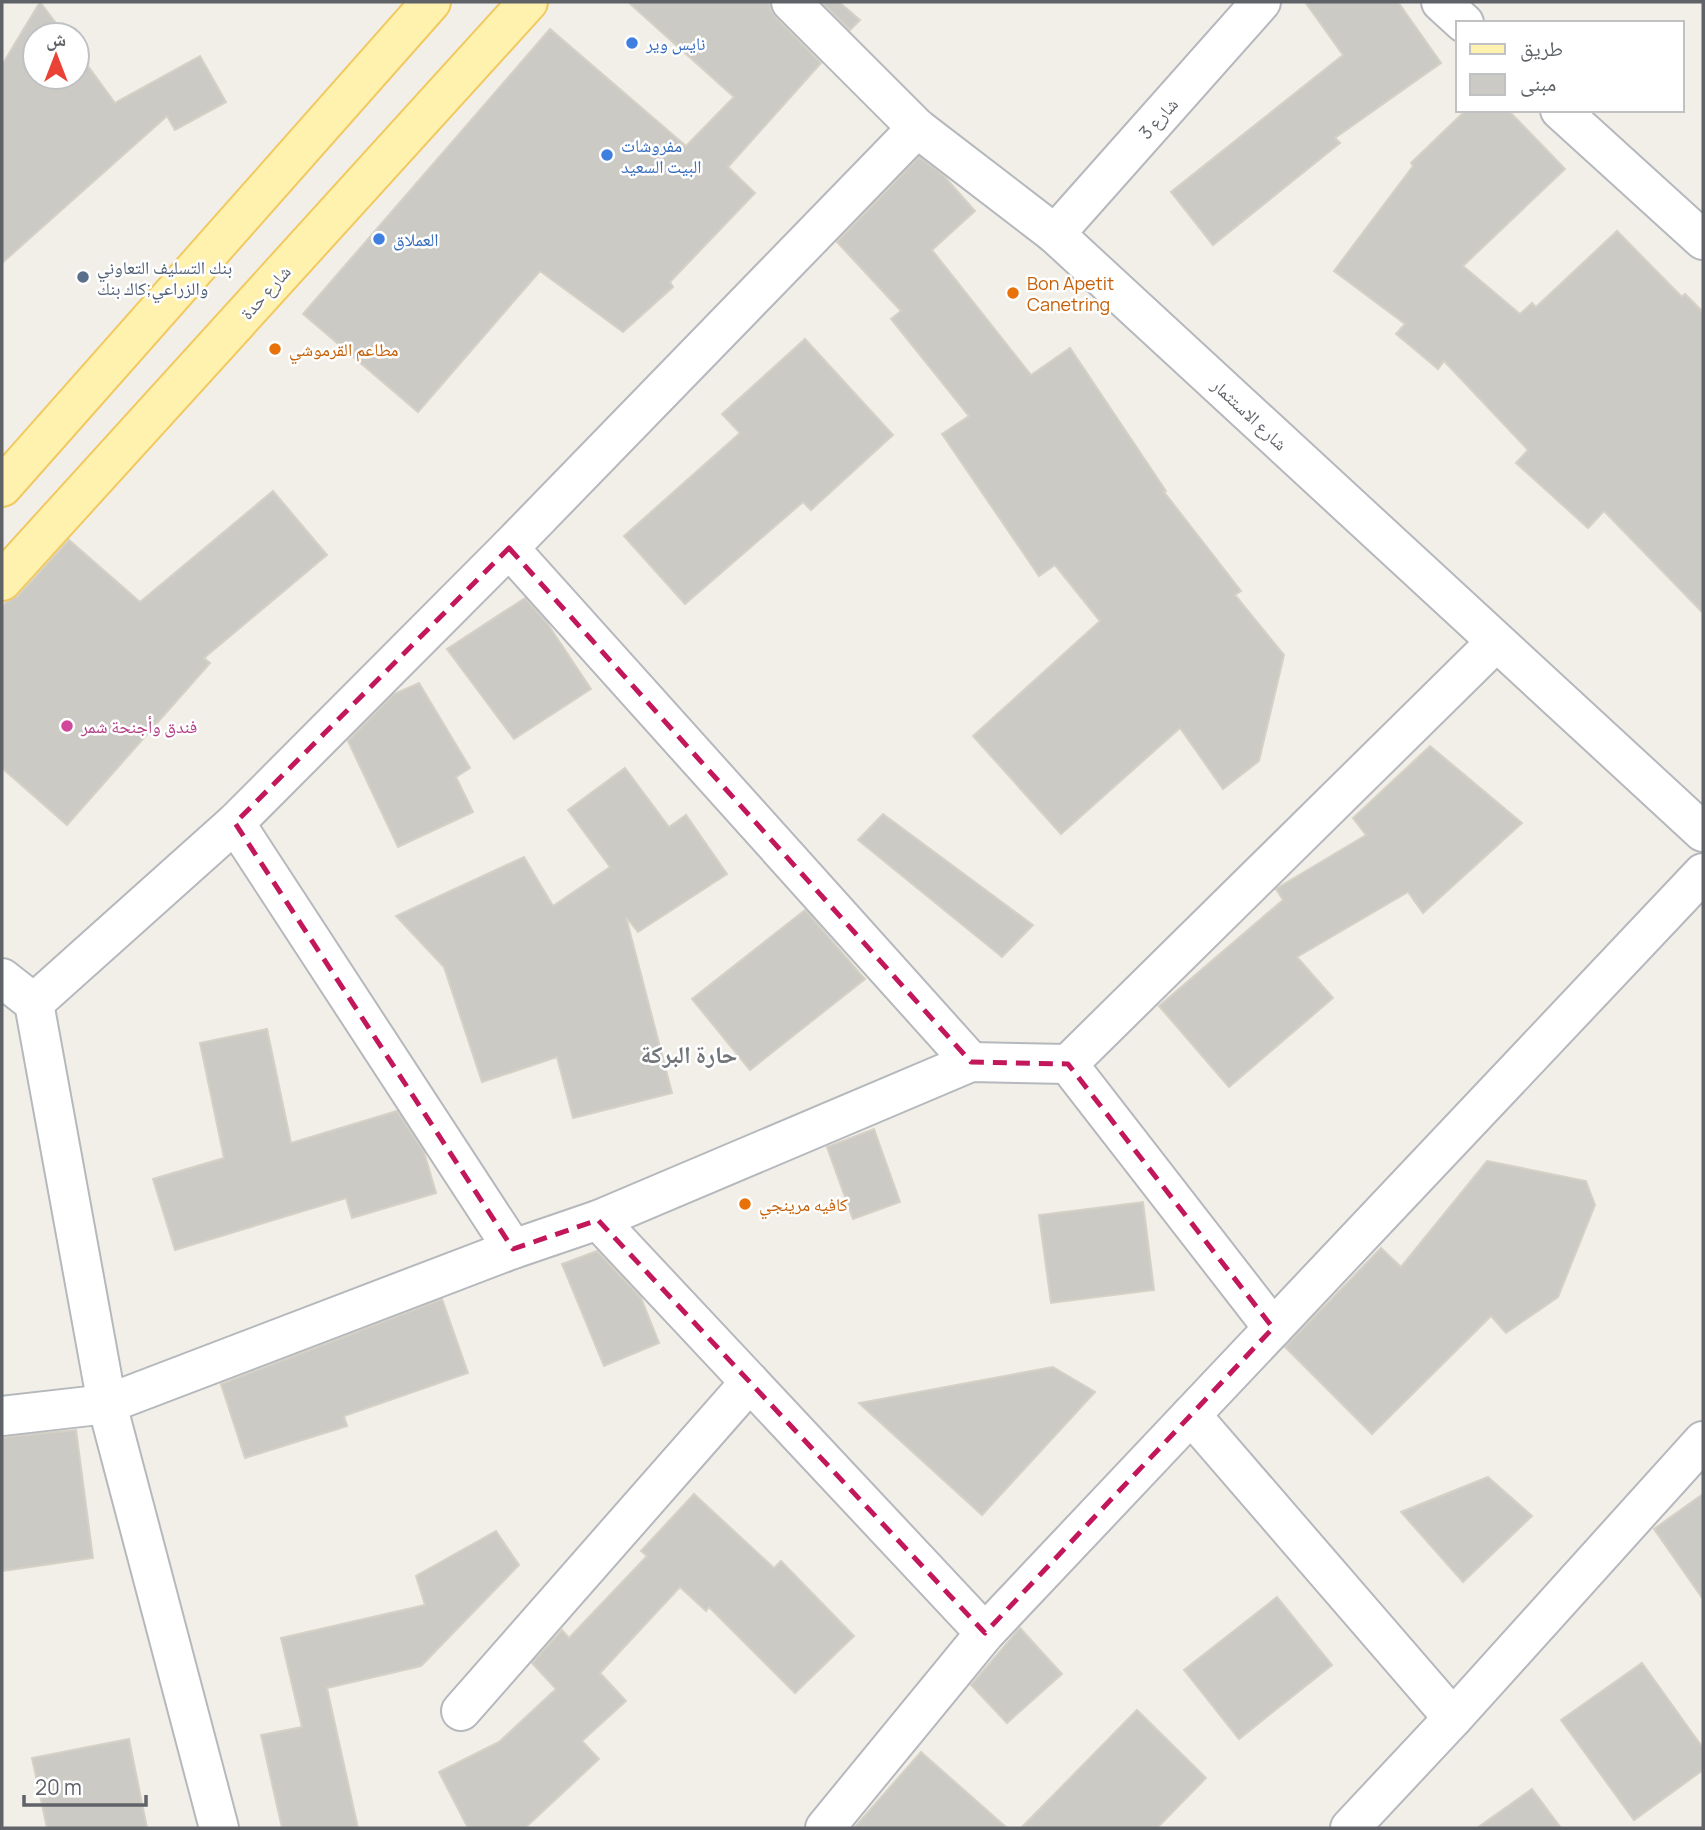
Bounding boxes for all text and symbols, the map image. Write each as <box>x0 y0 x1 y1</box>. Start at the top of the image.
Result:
north arrow <box>21 21 91 91</box>
legend <box>1456 21 1684 112</box>
text: ش <box>46 26 66 52</box>
place label: نايس وير <box>645 31 706 55</box>
text: طريق <box>1520 34 1563 62</box>
marker: نايس وير <box>624 35 640 51</box>
text: مبنى <box>1520 69 1556 97</box>
street label: شارع 3 <box>1133 92 1183 144</box>
place label: مفروشات البيت السعيد <box>621 133 702 178</box>
marker: مفروشات البيت السعيد <box>599 147 615 163</box>
place label: العملاق <box>393 227 439 251</box>
marker: العملاق <box>371 231 387 247</box>
place label: بنك التسليف التعاوني والزراعي;كاك بنك <box>97 255 232 304</box>
street label: شارع حدة <box>234 260 296 324</box>
marker: بنك التسليف التعاوني والزراعي;كاك بنك <box>75 269 91 285</box>
place label: Bon Apetit Canetring <box>1027 271 1114 316</box>
marker: Bon Apetit Canetring <box>1005 285 1021 301</box>
place label: مطاعم القرموشي <box>289 337 398 365</box>
marker: مطاعم القرموشي <box>267 341 283 357</box>
street label: شارع الاستثمار <box>1206 372 1293 455</box>
place label: فندق وأجنحة شمر <box>80 714 197 738</box>
marker: فندق وأجنحة شمر <box>59 718 75 734</box>
district label: حارة البركة <box>641 1037 737 1070</box>
place label: كافيه مرينجي <box>759 1192 849 1220</box>
marker: كافيه مرينجي <box>737 1196 753 1212</box>
scale bar <box>24 1764 147 1808</box>
text: 20 m <box>35 1773 82 1801</box>

